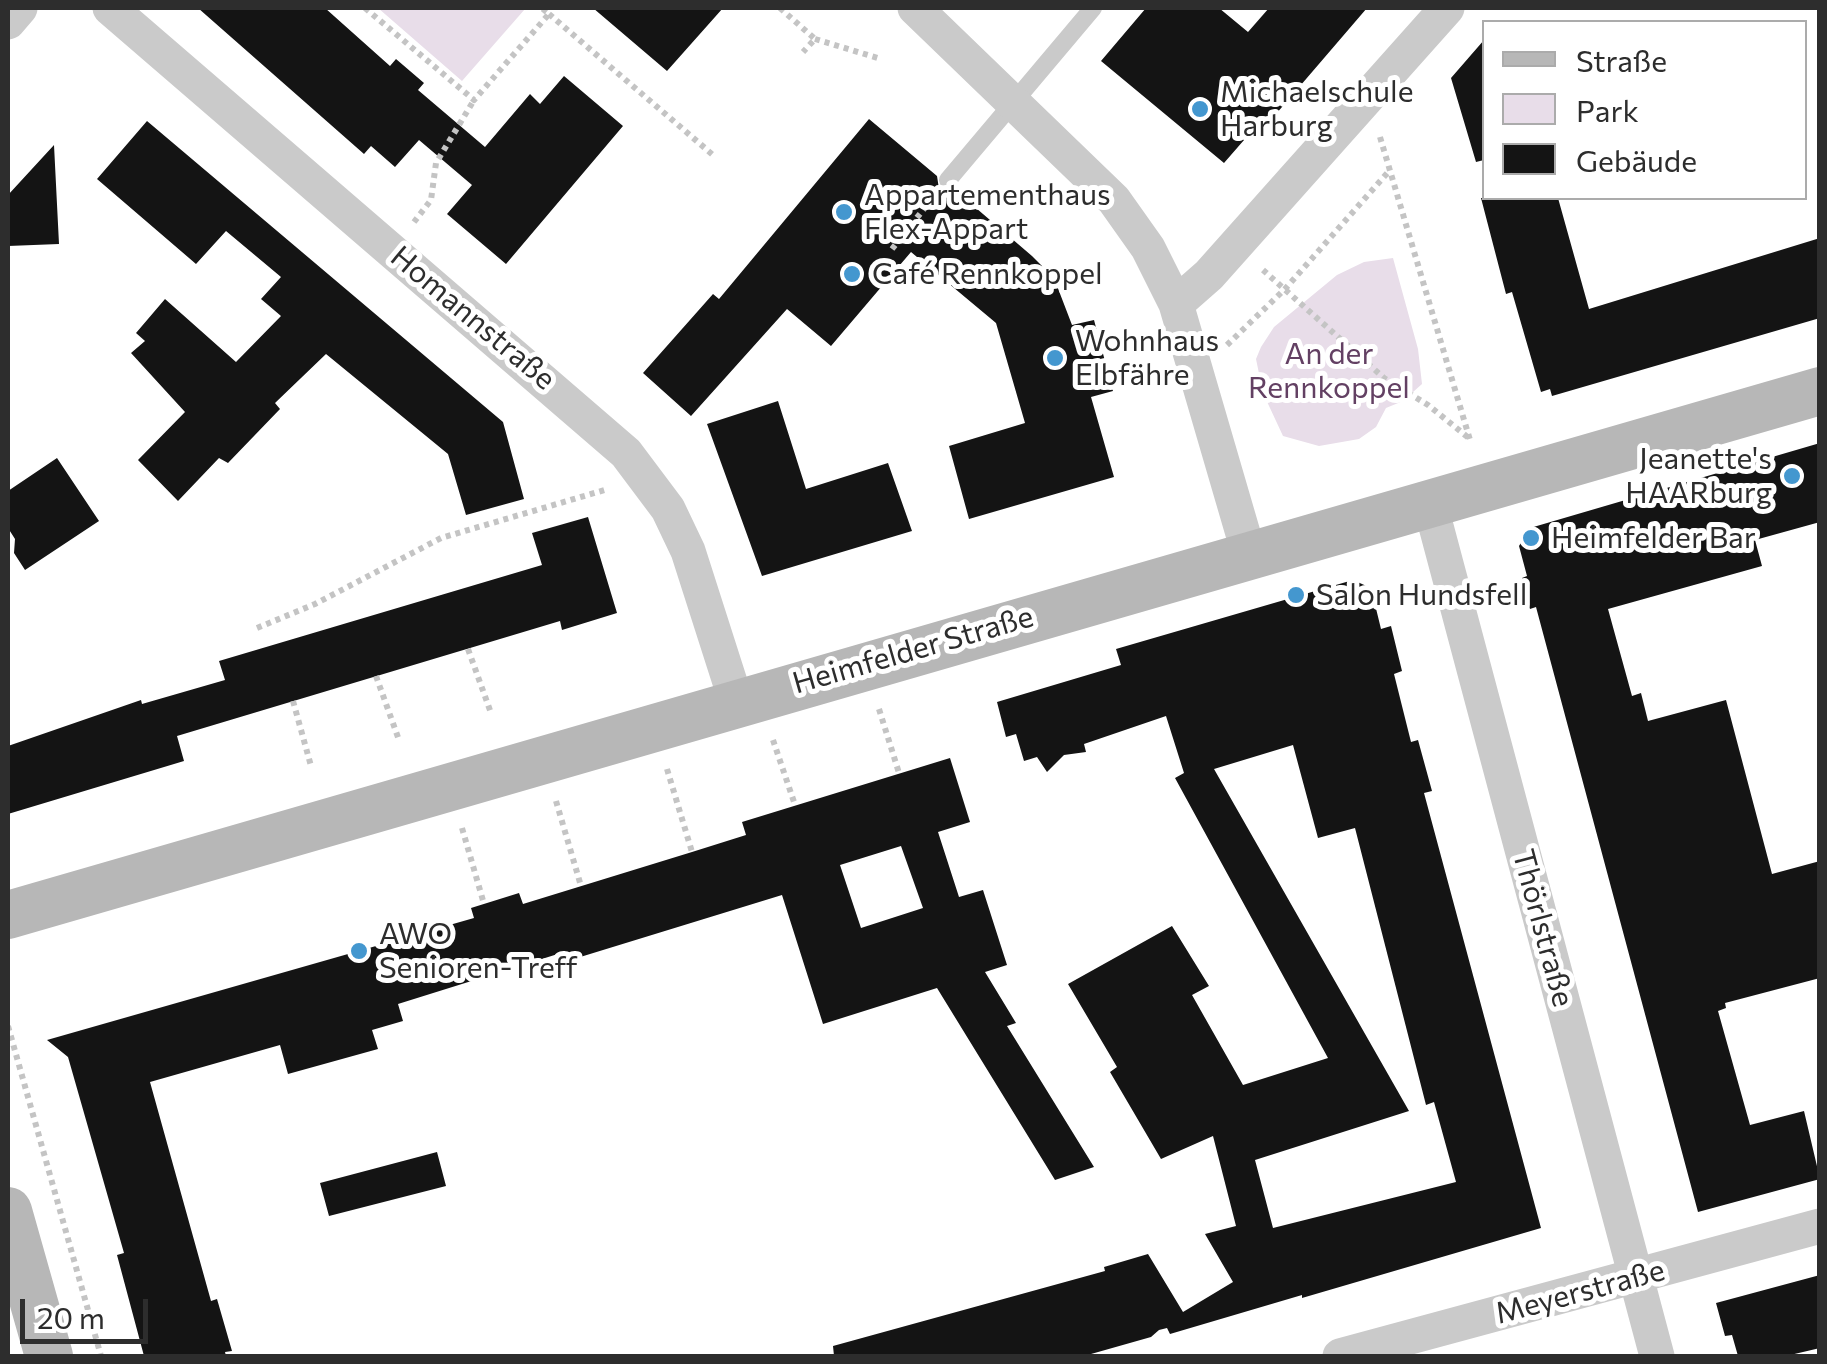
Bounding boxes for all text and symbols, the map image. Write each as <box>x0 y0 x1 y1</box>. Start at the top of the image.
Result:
legend <box>1482 20 1807 200</box>
text: Straße <box>1576 41 1667 78</box>
place label: Michaelschule Harburg <box>1220 74 1413 144</box>
text: Park <box>1576 91 1639 128</box>
marker: Michaelschule Harburg <box>1189 98 1211 120</box>
text: Gebäude <box>1576 141 1697 178</box>
place label: Appartementhaus Flex-Appart <box>864 177 1111 248</box>
marker: Appartementhaus Flex-Appart <box>833 201 855 223</box>
street label: Homannstraße <box>383 239 563 397</box>
place label: Café Rennkoppel <box>872 256 1103 292</box>
marker: Café Rennkoppel <box>841 263 863 285</box>
place label: Wohnhaus Elbfähre <box>1075 323 1219 394</box>
park label: An der Rennkoppel <box>1248 336 1410 406</box>
marker: Wohnhaus Elbfähre <box>1044 347 1066 369</box>
place label: Jeanette's HAARburg <box>1625 441 1772 512</box>
marker: Jeanette's HAARburg <box>1781 465 1803 487</box>
place label: Heimfelder Bar <box>1551 520 1756 556</box>
marker: Heimfelder Bar <box>1520 527 1542 549</box>
place label: Salon Hundsfell <box>1316 577 1527 613</box>
marker: Salon Hundsfell <box>1285 584 1307 606</box>
street label: Heimfelder Straße <box>789 598 1037 702</box>
street label: Thörlstraße <box>1505 845 1581 1011</box>
place label: AWO Senioren-Treff <box>379 916 578 986</box>
marker: AWO Senioren-Treff <box>348 940 370 962</box>
street label: Meyerstraße <box>1491 1252 1669 1332</box>
scale bar <box>25 1279 152 1341</box>
text: 20 m <box>37 1298 105 1335</box>

